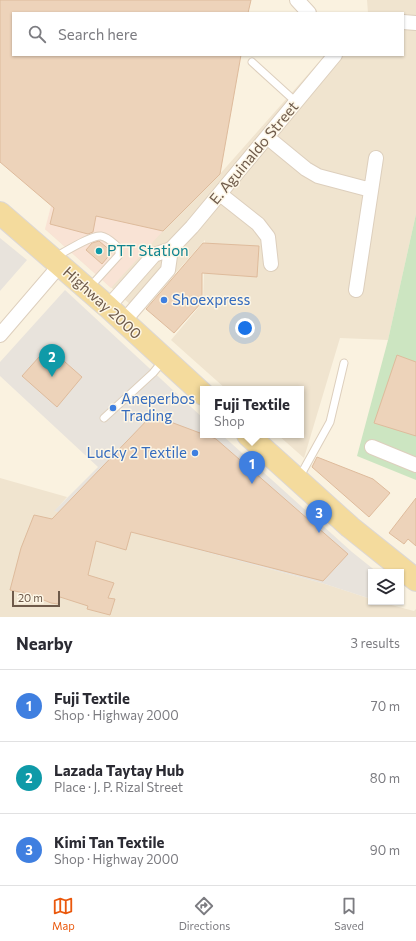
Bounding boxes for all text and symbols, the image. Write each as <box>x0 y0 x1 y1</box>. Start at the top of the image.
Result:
search box <box>12 12 404 56</box>
icon: search <box>26 23 48 45</box>
text: Search here <box>58 25 137 43</box>
street label: E. Aguinaldo Street <box>205 97 302 207</box>
place label: PTT Station <box>107 241 189 259</box>
marker: PTT Station <box>94 246 104 256</box>
street label: Highway 2000 <box>60 262 146 342</box>
place label: Shoexpress <box>172 290 251 308</box>
marker: Shoexpress <box>159 295 169 305</box>
your location <box>235 318 255 338</box>
pin: 2 <box>39 344 65 377</box>
popup <box>200 386 304 438</box>
place label: Aneperbos Trading <box>121 389 195 424</box>
text: Fuji Textile <box>214 395 290 413</box>
marker: Aneperbos Trading <box>108 403 118 413</box>
text: Shop <box>214 413 245 429</box>
place label: Lucky 2 Textile <box>87 443 187 461</box>
marker: Lucky 2 Textile <box>190 448 200 458</box>
pin: 1 <box>239 451 265 484</box>
pin: 3 <box>306 500 332 533</box>
map controls <box>368 569 404 605</box>
button: layers <box>368 569 404 605</box>
scale bar <box>12 589 60 608</box>
text: 20 m <box>18 591 43 604</box>
text: Nearby <box>16 633 73 654</box>
text: 3 results <box>351 635 400 651</box>
text: Fuji Textile <box>54 689 130 707</box>
text: 1 <box>26 698 32 714</box>
text: 70 m <box>371 698 400 714</box>
text: Shop · Highway 2000 <box>54 707 179 723</box>
text: Lazada Taytay Hub <box>54 761 184 779</box>
text: 2 <box>25 770 33 786</box>
text: 80 m <box>370 770 400 786</box>
text: Place · J. P. Rizal Street <box>54 779 183 795</box>
text: Kimi Tan Textile <box>54 833 164 851</box>
text: 3 <box>25 842 33 858</box>
text: 90 m <box>370 842 400 858</box>
text: Shop · Highway 2000 <box>54 851 179 867</box>
tab: Map <box>52 895 75 932</box>
tab: Directions <box>179 895 230 932</box>
tab: Saved <box>334 895 364 932</box>

